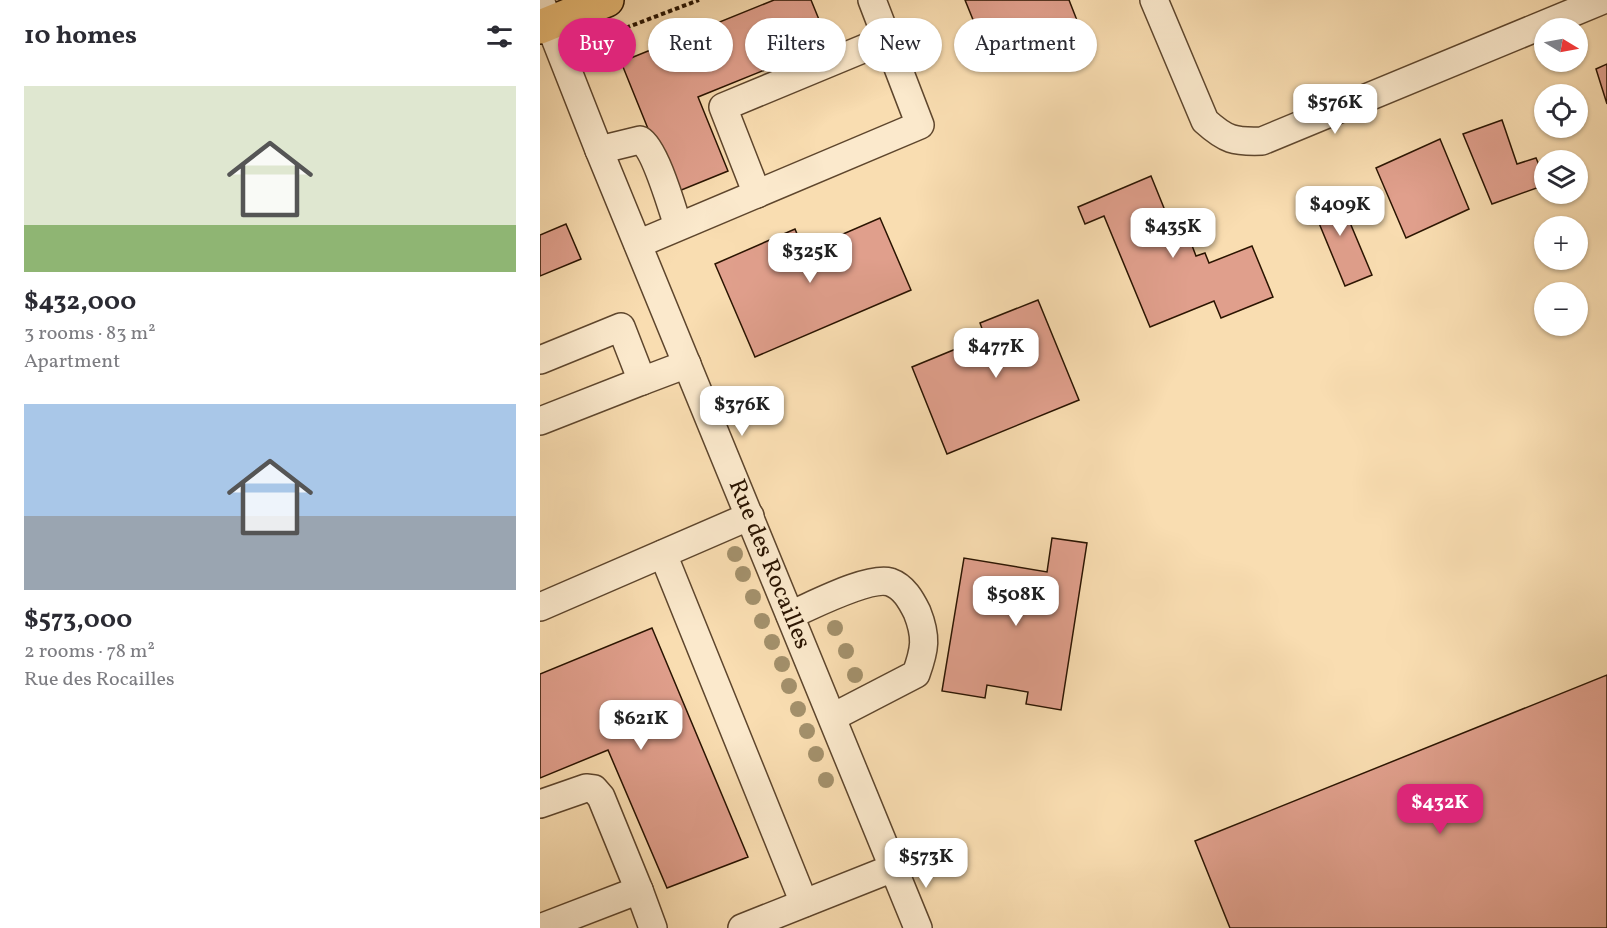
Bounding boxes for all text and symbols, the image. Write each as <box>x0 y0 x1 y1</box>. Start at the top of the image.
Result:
text: 10 homes <box>24 18 137 54</box>
chip: Buy <box>558 18 636 72</box>
chip: Rent <box>648 18 733 72</box>
chip: Filters <box>745 18 846 72</box>
chip: New <box>858 18 942 72</box>
chip: Apartment <box>954 18 1097 72</box>
north arrow <box>1534 18 1588 72</box>
map controls <box>1534 18 1588 336</box>
icon: filters <box>483 20 516 53</box>
pin: $576K <box>1293 84 1377 135</box>
button: locate <box>1534 84 1588 138</box>
text: $576K <box>1307 89 1363 117</box>
icon: home <box>216 125 324 233</box>
button: layers <box>1534 150 1588 204</box>
pin: $409K <box>1298 186 1382 237</box>
text: $409K <box>1310 191 1370 219</box>
pin: $435K <box>1131 208 1215 259</box>
text: $435K <box>1145 213 1201 241</box>
button: + <box>1534 216 1588 270</box>
pin: $325K <box>768 233 852 284</box>
text: $325K <box>782 238 838 266</box>
button: − <box>1534 282 1588 336</box>
text: $432,000 <box>24 284 136 320</box>
text: 3 rooms · 83 m² <box>24 320 156 348</box>
pin: $477K <box>954 328 1038 379</box>
text: $477K <box>968 333 1024 361</box>
text: Apartment <box>24 348 120 376</box>
pin: $376K <box>700 386 784 437</box>
text: $376K <box>714 391 770 419</box>
icon: home <box>216 443 324 551</box>
street label: Rue des Rocailles <box>719 474 819 654</box>
pin: $508K <box>974 576 1058 627</box>
text: $508K <box>987 581 1045 609</box>
text: $573,000 <box>24 602 132 638</box>
text: 2 rooms · 78 m² <box>24 638 155 666</box>
text: Rue des Rocailles <box>24 666 175 694</box>
pin: $621K <box>599 700 683 751</box>
text: $621K <box>613 705 669 733</box>
pin: $432K <box>1398 784 1482 835</box>
text: $432K <box>1411 789 1469 817</box>
pin: $573K <box>884 838 968 889</box>
text: $573K <box>899 843 953 871</box>

